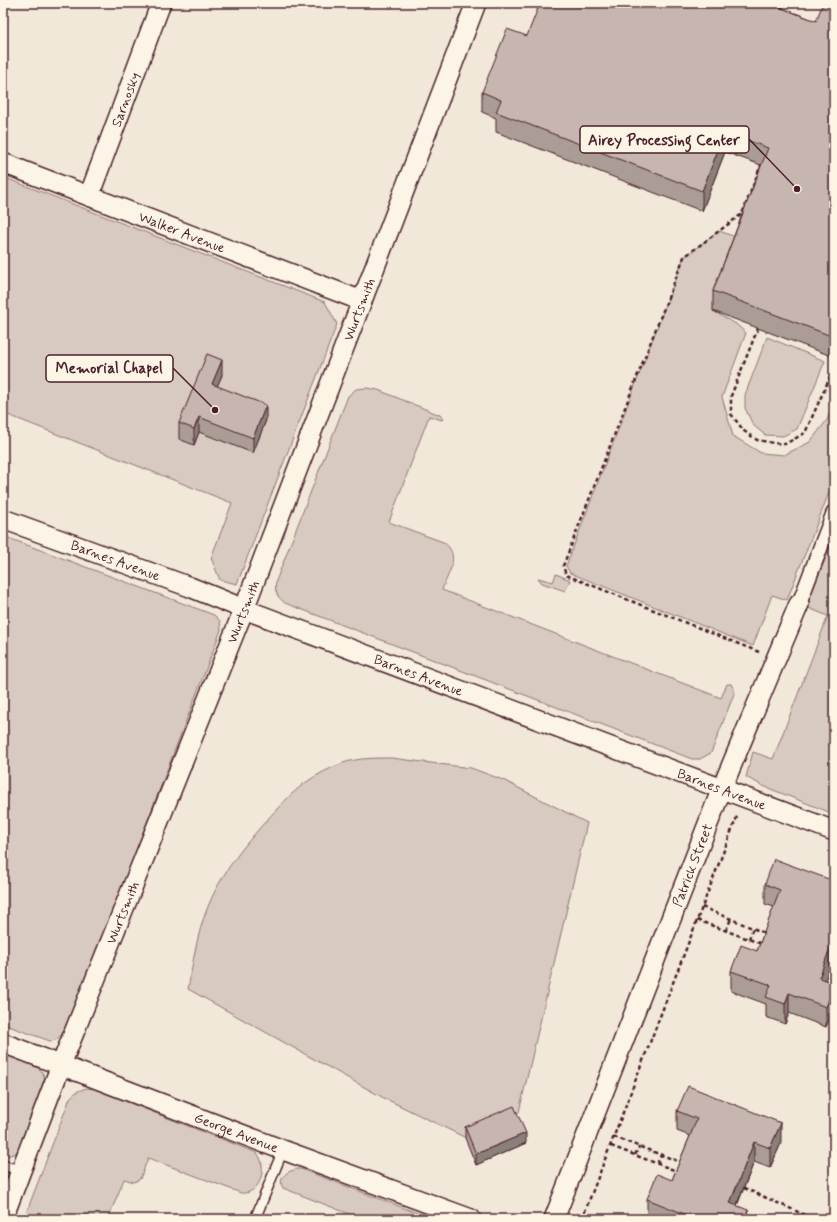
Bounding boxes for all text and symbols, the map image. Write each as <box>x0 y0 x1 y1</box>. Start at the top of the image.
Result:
street label: Sarnosky <box>108 70 144 130</box>
callout: Airey Processing Center <box>580 126 749 153</box>
text: Airey Processing Center <box>588 131 741 153</box>
street label: Walker Avenue <box>136 208 228 258</box>
street label: Wurtsmith <box>339 275 380 344</box>
callout: Memorial Chapel <box>46 355 173 382</box>
text: Memorial Chapel <box>55 359 163 379</box>
street label: Barnes Avenue <box>68 536 163 586</box>
street label: Wurtsmith <box>223 578 264 646</box>
street label: Barnes Avenue <box>371 651 466 701</box>
street label: Barnes Avenue <box>674 765 769 815</box>
street label: Patrick Street <box>669 821 717 910</box>
street label: Wurtsmith <box>102 879 144 947</box>
street label: George Avenue <box>191 1109 281 1157</box>

